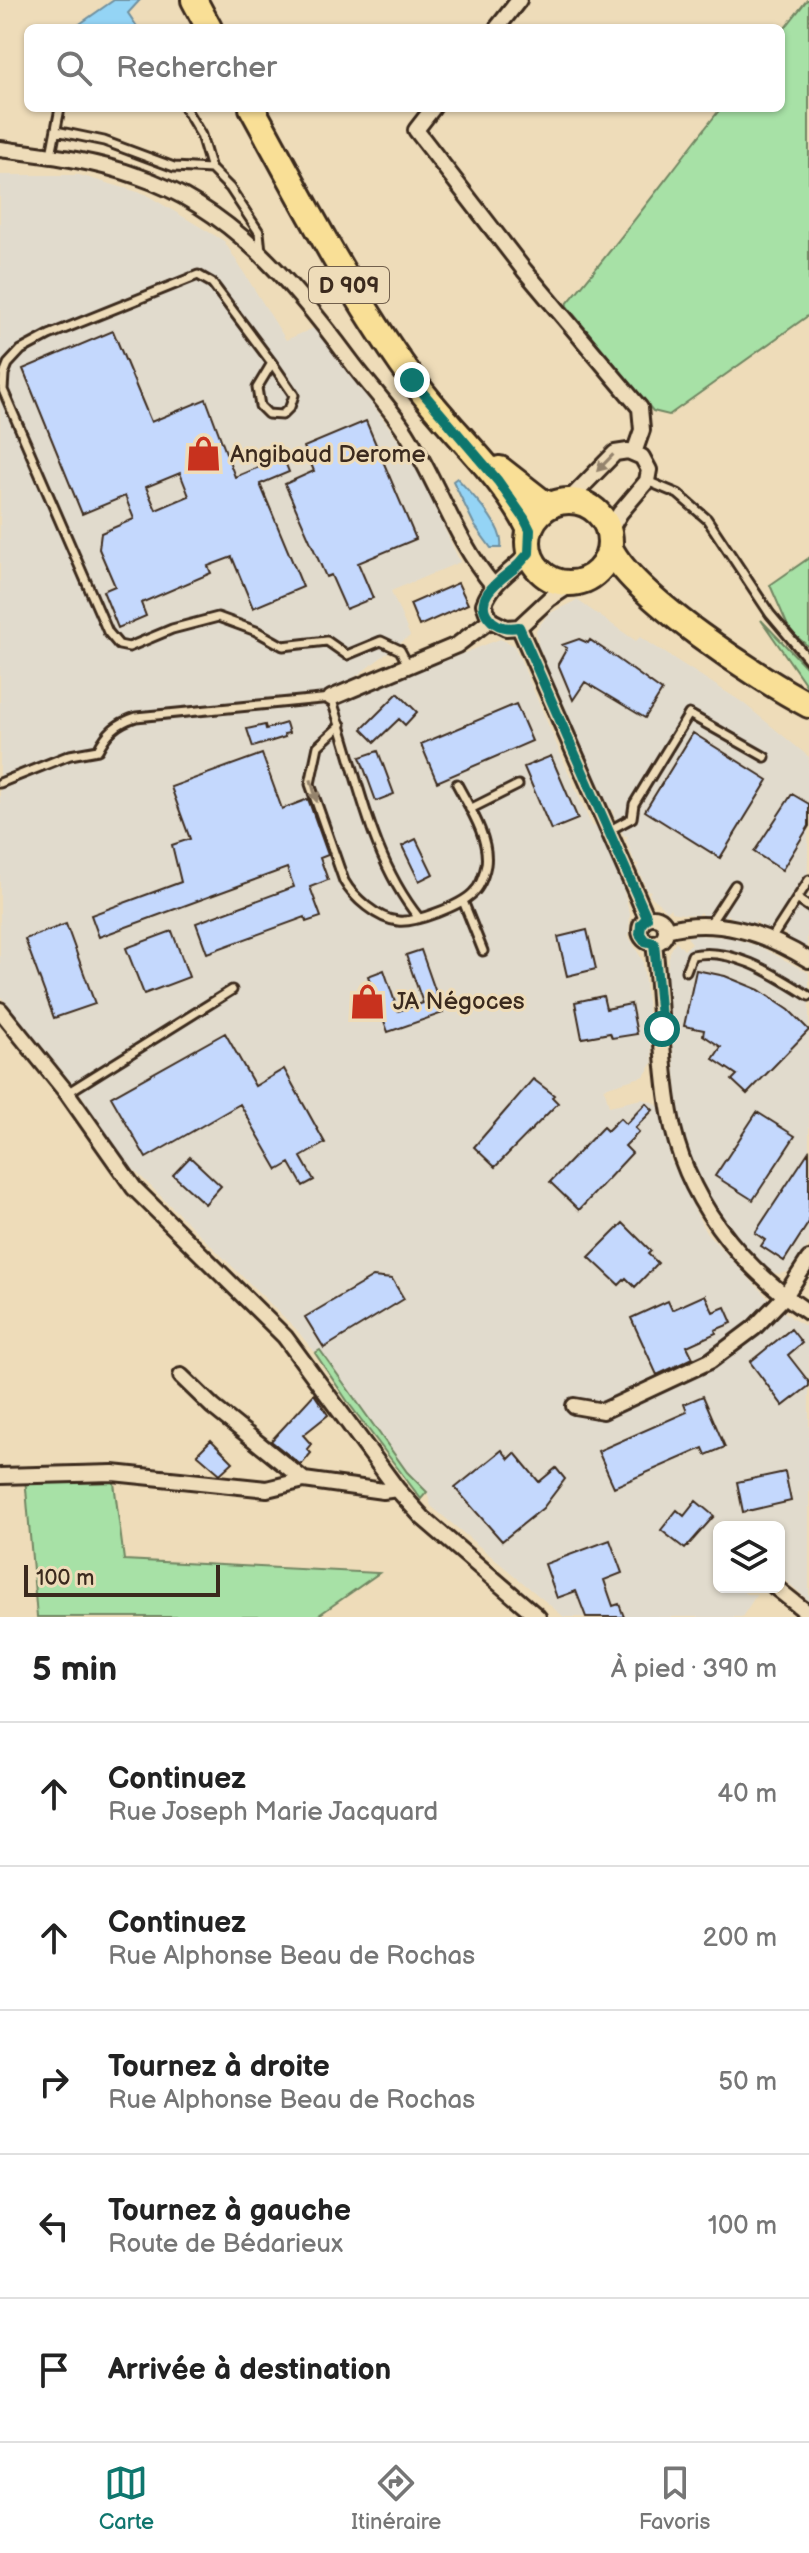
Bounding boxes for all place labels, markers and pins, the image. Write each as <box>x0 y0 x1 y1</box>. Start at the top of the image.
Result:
shop icon: Angibaud Derome <box>185 435 223 473</box>
place label: Angibaud Derome <box>230 440 426 469</box>
shop icon: JA Négoces <box>348 982 386 1020</box>
place label: JA Négoces <box>393 987 525 1016</box>

